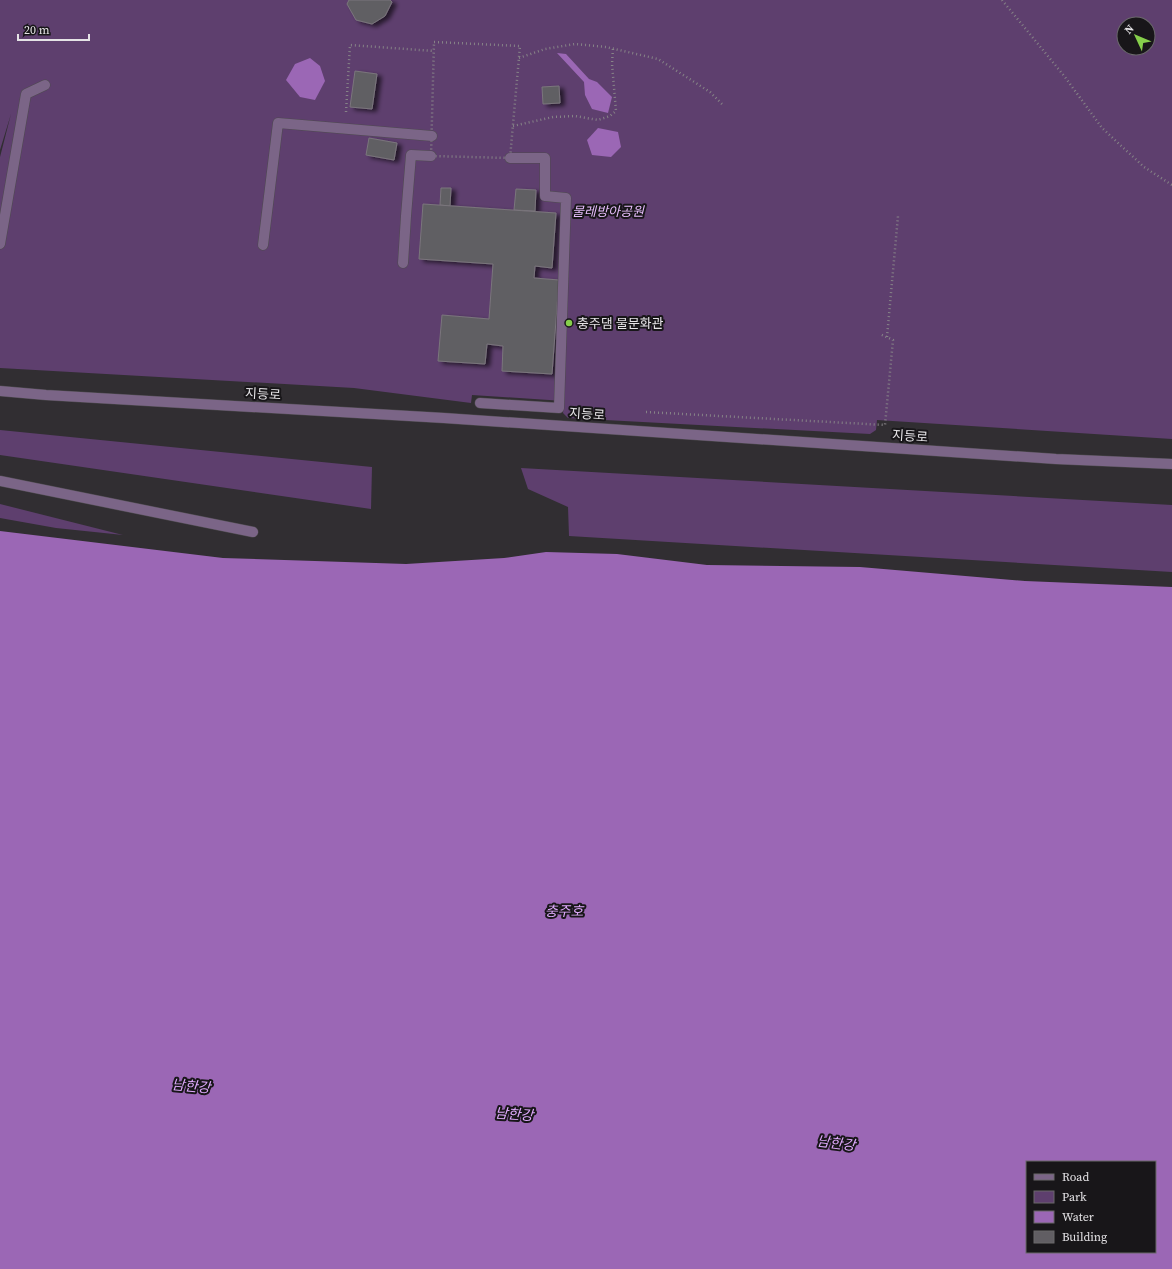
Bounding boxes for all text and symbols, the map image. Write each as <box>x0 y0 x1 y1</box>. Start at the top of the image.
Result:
scale bar <box>18 16 89 42</box>
north arrow <box>1116 16 1156 56</box>
text: N <box>1121 21 1137 37</box>
text: 20 m <box>24 22 50 38</box>
park label: 물레방아공원 <box>572 203 645 220</box>
place label: 충주댐 물문화관 <box>577 315 664 332</box>
marker: 충주댐 물문화관 <box>564 318 574 328</box>
street label: 지등로 <box>245 385 281 403</box>
street label: 지등로 <box>569 404 606 424</box>
street label: 지등로 <box>892 426 929 446</box>
water label: 충주호 <box>545 901 584 921</box>
water label: 남한강 <box>171 1074 213 1098</box>
water label: 남한강 <box>494 1103 536 1125</box>
water label: 남한강 <box>816 1131 858 1156</box>
legend <box>1026 1161 1156 1253</box>
text: Road <box>1062 1169 1089 1185</box>
text: Park <box>1062 1189 1087 1205</box>
text: Water <box>1062 1209 1094 1225</box>
text: Building <box>1062 1229 1107 1245</box>

